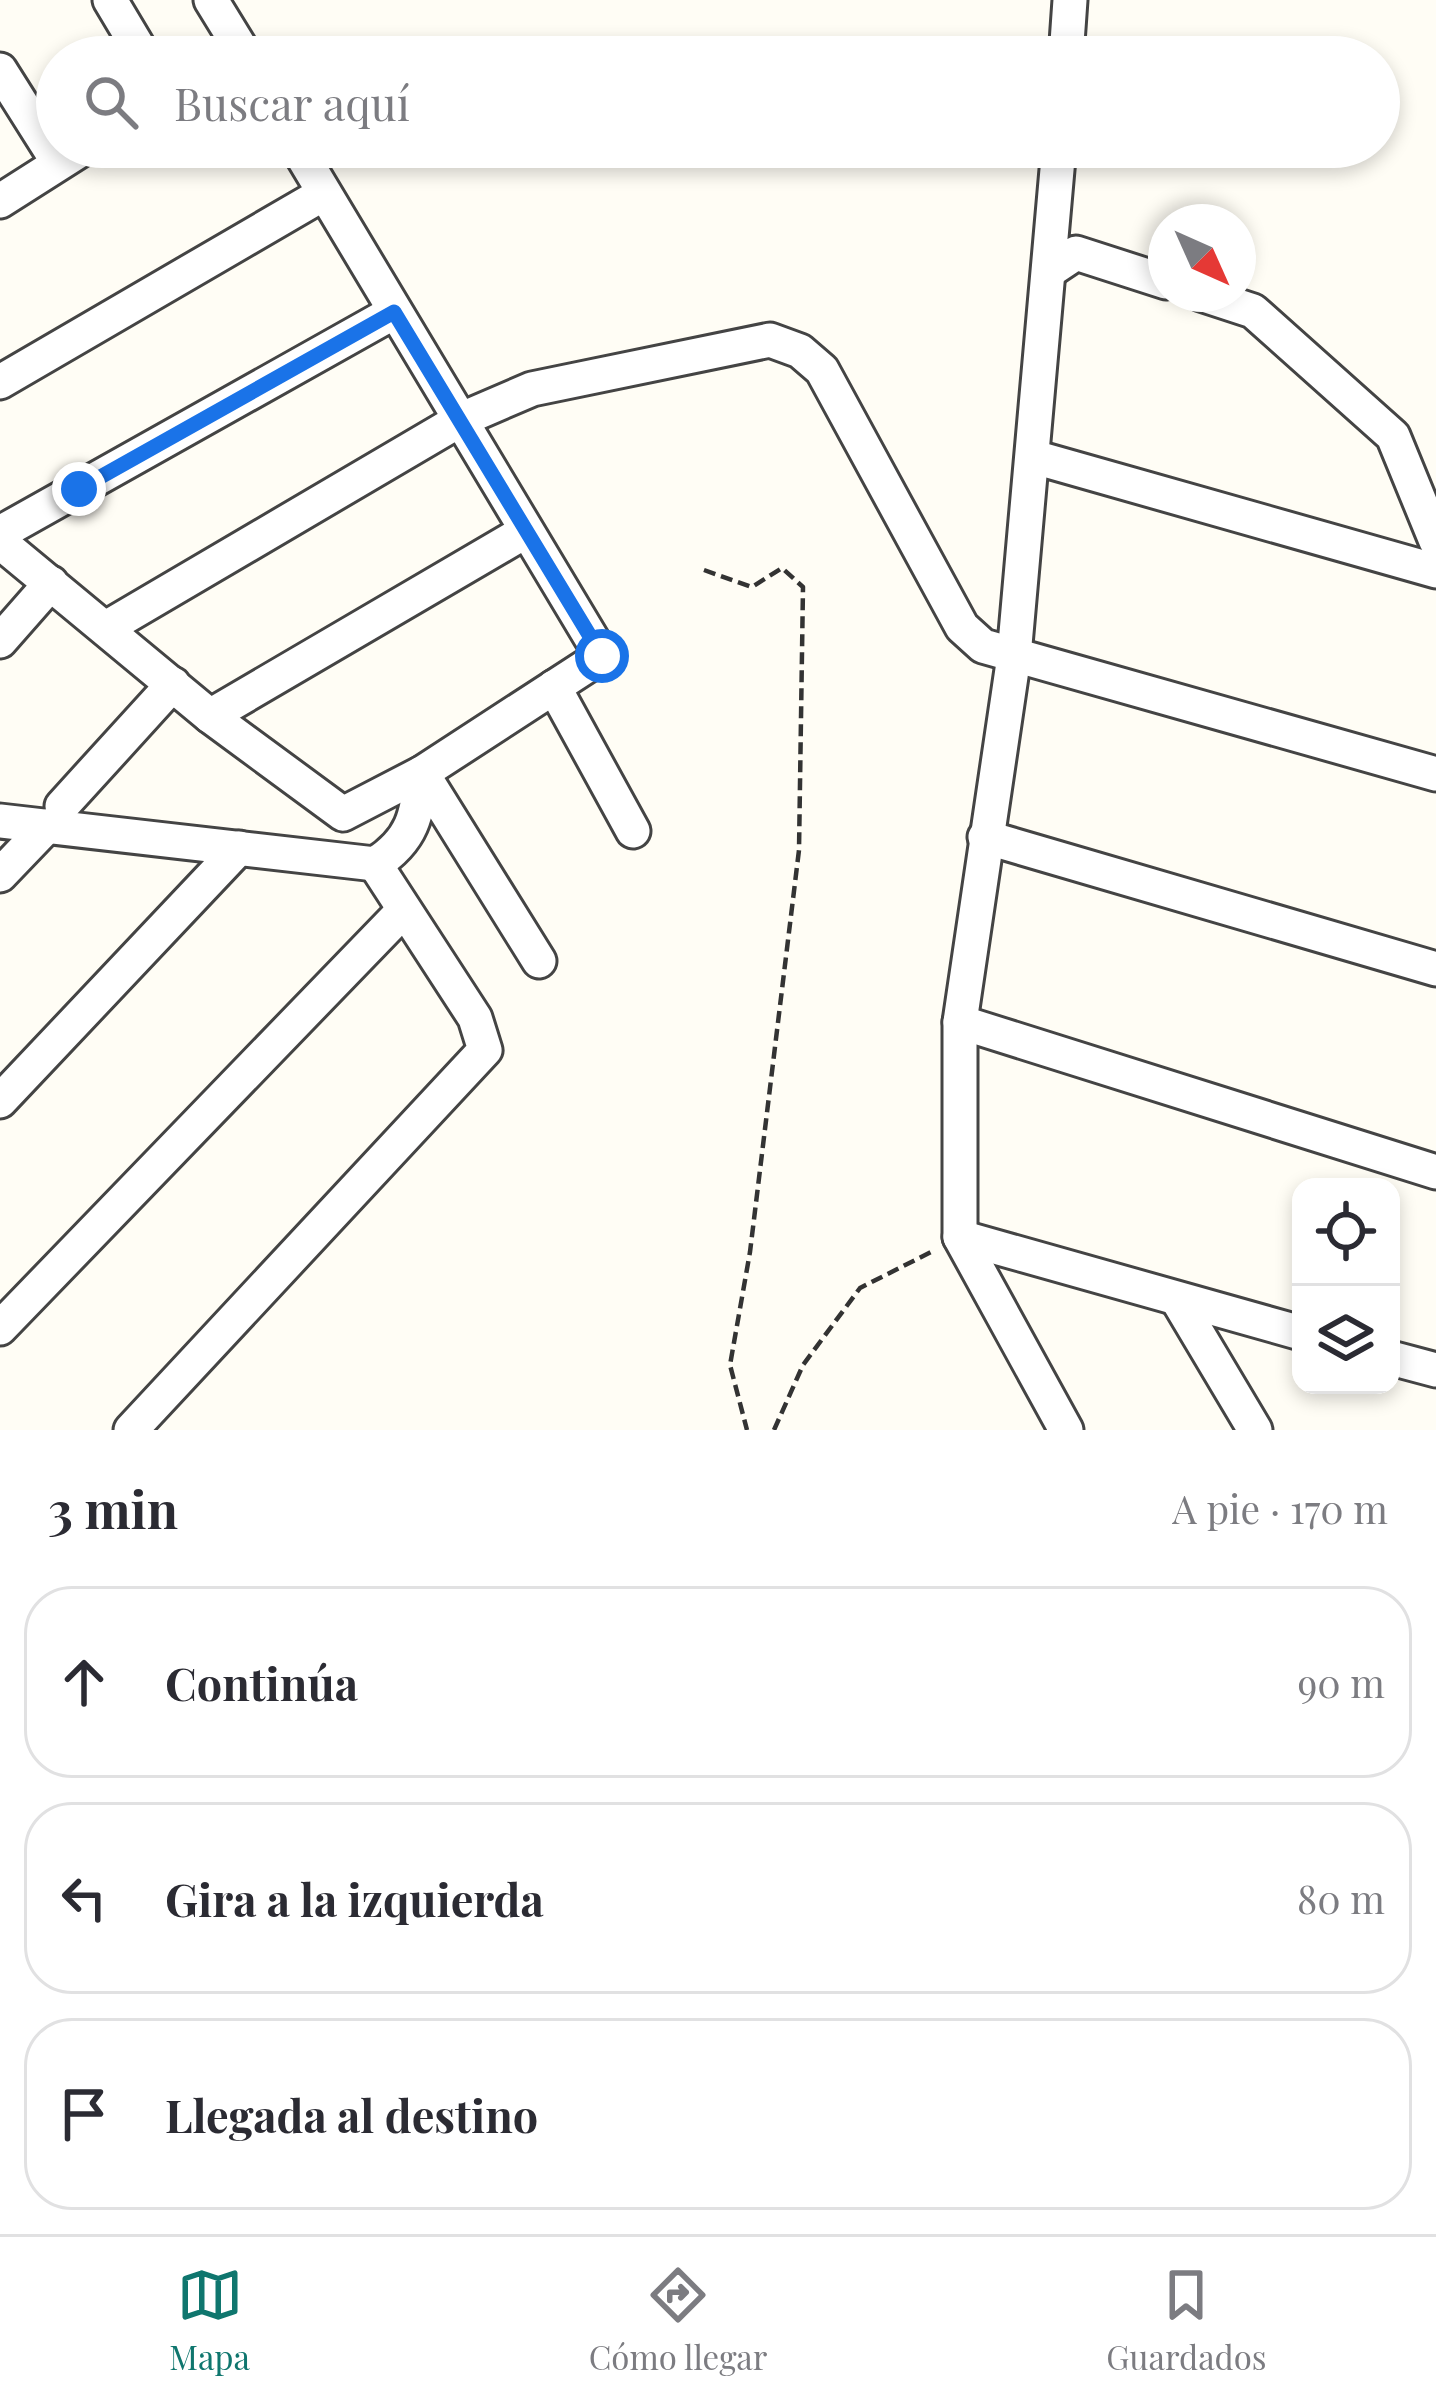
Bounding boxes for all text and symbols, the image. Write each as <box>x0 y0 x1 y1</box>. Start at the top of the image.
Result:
search box <box>36 36 1400 168</box>
icon: search <box>78 69 144 135</box>
text: Buscar aquí <box>174 72 410 132</box>
north arrow <box>1148 204 1256 312</box>
route end <box>52 462 106 516</box>
route start <box>575 629 629 683</box>
map controls <box>1292 1178 1400 1394</box>
button: locate <box>1292 1178 1400 1286</box>
button: layers <box>1292 1286 1400 1394</box>
text: 3 min <box>48 1474 178 1542</box>
text: A pie · 170 m <box>1172 1482 1388 1534</box>
icon: ahead <box>51 1649 117 1715</box>
text: Continúa <box>165 1652 358 1712</box>
text: 90 m <box>1297 1656 1385 1708</box>
icon: left <box>51 1865 117 1931</box>
text: Gira a la izquierda <box>165 1868 544 1928</box>
text: 80 m <box>1297 1872 1385 1924</box>
icon: arrive <box>51 2081 117 2147</box>
text: Llegada al destino <box>165 2084 538 2144</box>
tab: Mapa <box>169 2262 250 2378</box>
tab: Cómo llegar <box>589 2262 768 2378</box>
tab: Guardados <box>1106 2262 1267 2378</box>

